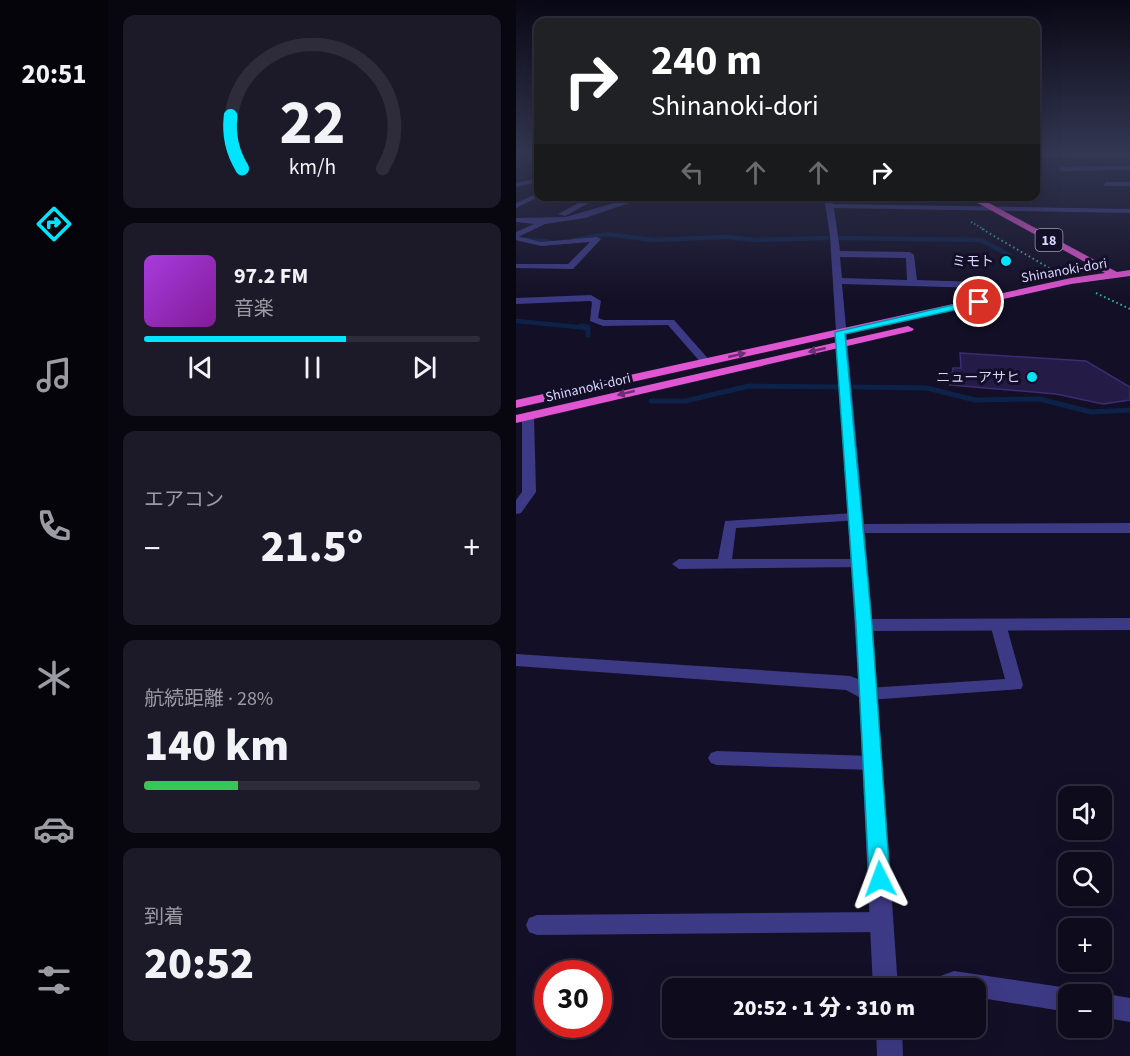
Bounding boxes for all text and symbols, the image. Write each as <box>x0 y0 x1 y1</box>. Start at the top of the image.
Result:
text: 240 m <box>651 31 762 91</box>
icon: right <box>552 42 630 120</box>
text: 20:51 <box>21 55 87 94</box>
text: 22 <box>279 79 345 168</box>
text: Shinanoki-dori <box>651 87 819 126</box>
text: km/h <box>288 152 336 183</box>
icon: left <box>676 156 709 189</box>
icon: ahead <box>739 156 772 189</box>
icon: ahead <box>802 156 835 189</box>
icon: right <box>865 156 898 189</box>
icon: directions <box>33 203 75 245</box>
road number: 18 <box>1036 229 1062 251</box>
place label: ミモト <box>952 252 994 272</box>
marker: ミモト <box>999 254 1013 268</box>
street label: Shinanoki-dori <box>1020 254 1109 288</box>
text: 97.2 FM <box>234 260 308 292</box>
pin <box>953 276 1004 327</box>
icon: arrive <box>962 285 995 318</box>
text: 音楽 <box>234 295 274 323</box>
one-way arrow <box>807 346 826 355</box>
one-way arrow <box>728 350 746 360</box>
icon: previous <box>184 351 217 384</box>
icon: pause <box>296 351 329 384</box>
icon: next <box>408 351 441 384</box>
icon: music <box>33 354 75 396</box>
street label: Shinanoki-dori <box>544 368 633 407</box>
place label: ニューアサヒ <box>937 368 1020 388</box>
marker: ニューアサヒ <box>1025 370 1039 384</box>
one-way arrow <box>617 389 636 399</box>
text: エアコン <box>144 486 224 514</box>
icon: phone <box>33 505 75 547</box>
text: 21.5° <box>261 515 363 579</box>
text: − <box>144 525 160 572</box>
text: + <box>464 525 480 572</box>
icon: climate <box>33 657 75 699</box>
text: 航続距離 · 28% <box>144 685 273 713</box>
text: 140 km <box>144 714 289 778</box>
map controls <box>1058 786 1112 1038</box>
button: sound <box>1058 786 1112 840</box>
icon: car <box>33 808 75 850</box>
position arrow <box>848 847 912 911</box>
button: search <box>1058 852 1112 906</box>
text: 到着 <box>144 903 184 931</box>
button: + <box>1058 918 1112 972</box>
text: 20:52 <box>144 932 254 996</box>
icon: filters <box>33 959 75 1001</box>
speed limit sign: 30 <box>534 960 612 1038</box>
button: − <box>1058 984 1112 1038</box>
text: 20:52 · 1 分 · 310 m <box>733 992 915 1024</box>

